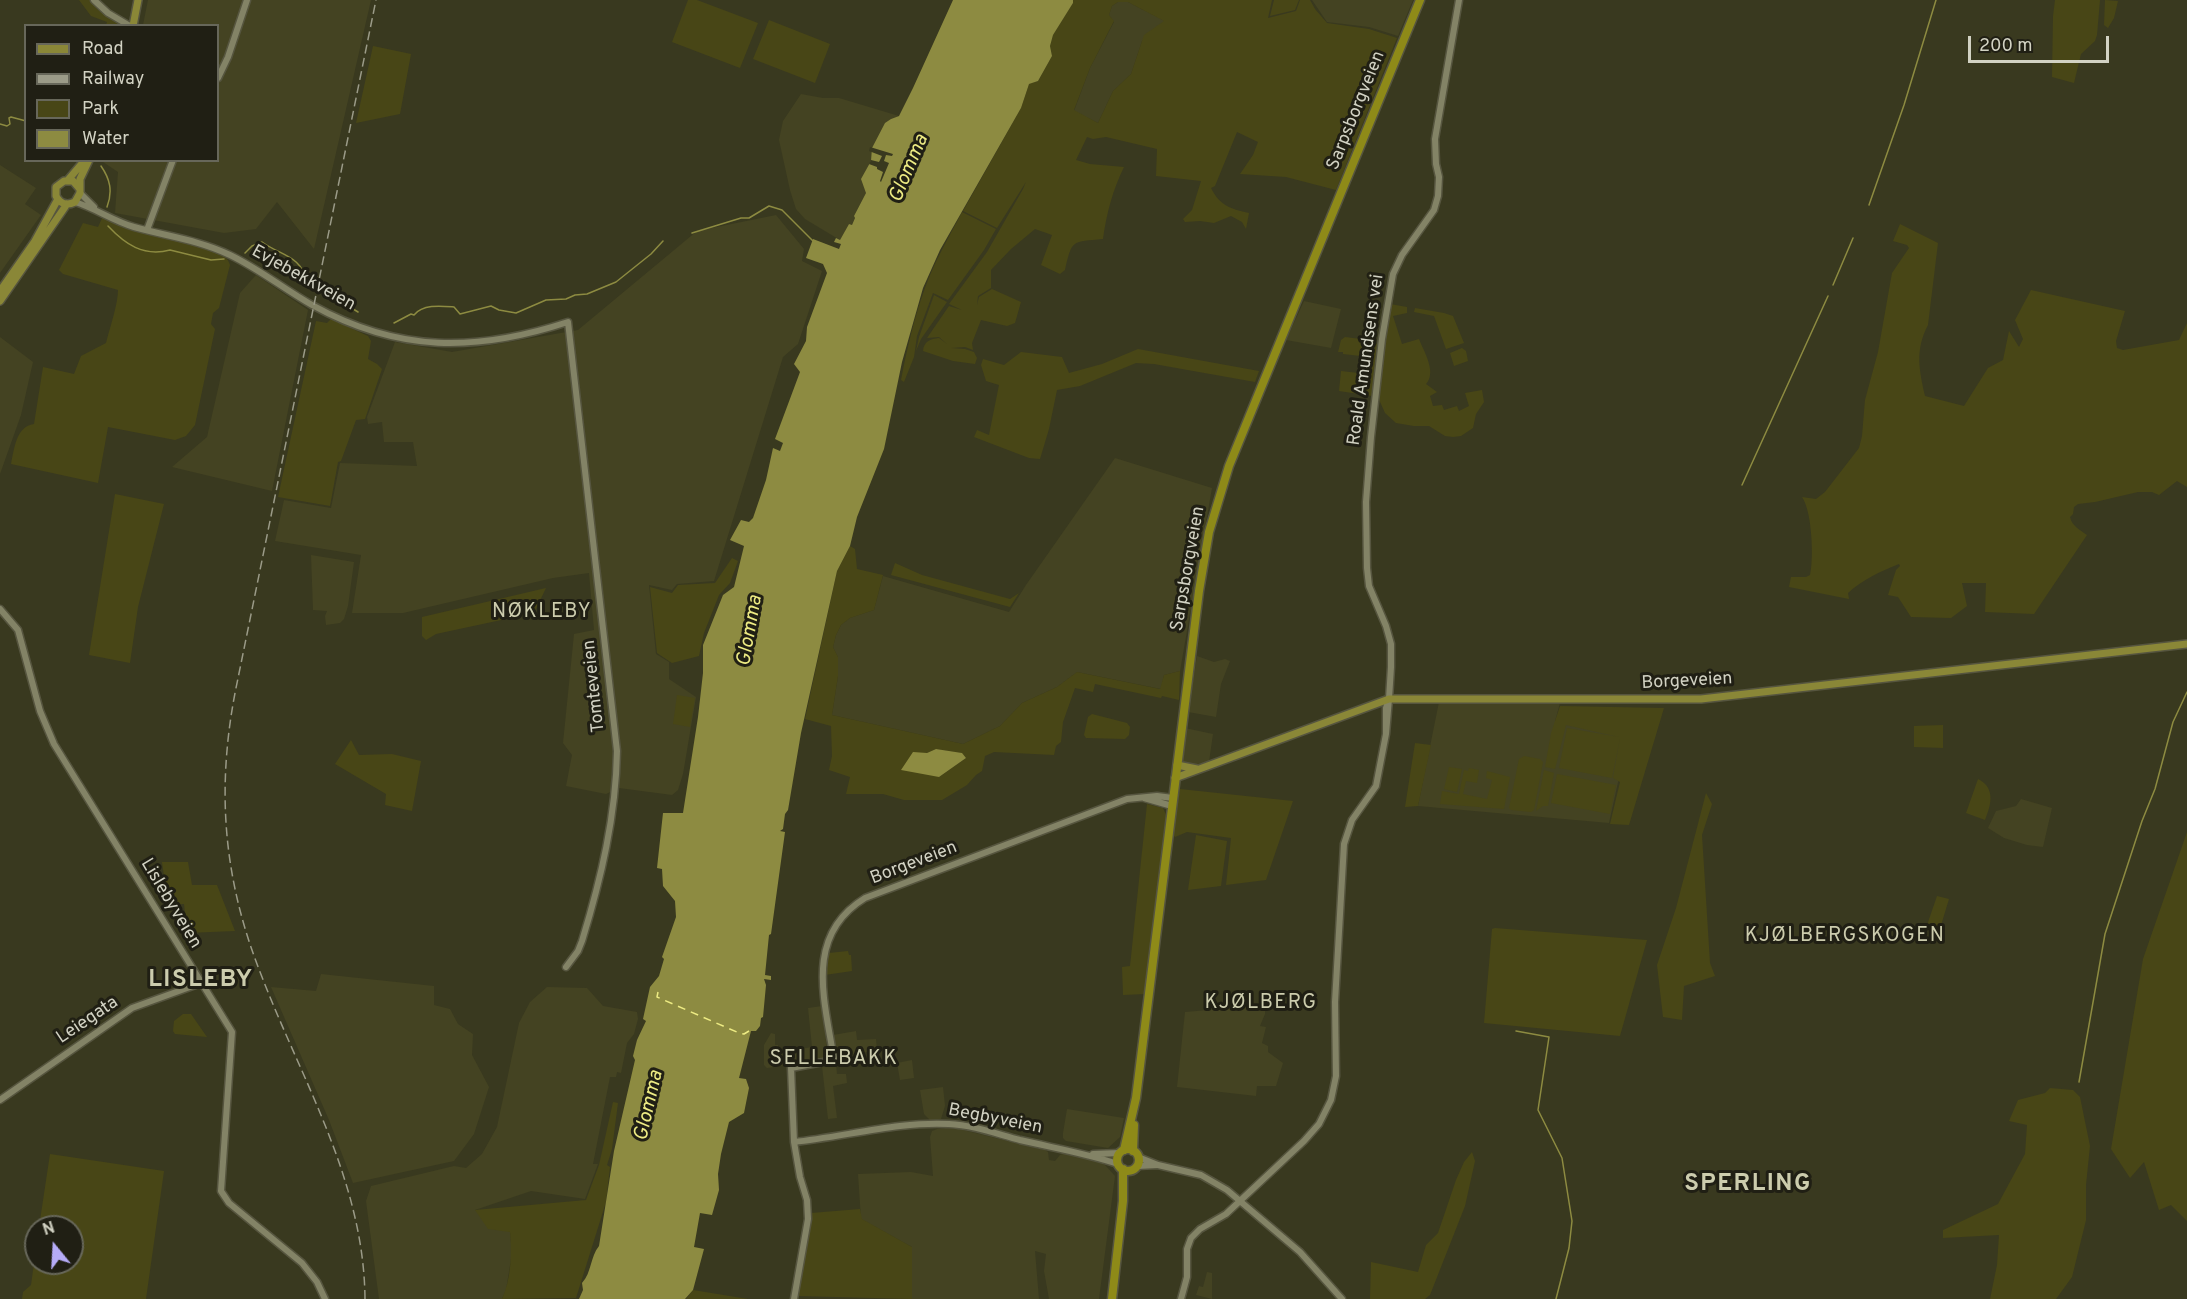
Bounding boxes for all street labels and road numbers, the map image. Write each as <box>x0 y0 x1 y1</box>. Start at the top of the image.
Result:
street label: Sarpsborgveien <box>1323 48 1391 174</box>
street label: Evjebekkveien <box>247 242 359 316</box>
street label: Roald Amundsens vei <box>1344 273 1390 447</box>
street label: Sarpsborgveien <box>1167 505 1211 633</box>
street label: Tomteveien <box>579 639 611 733</box>
street label: Borgeveien <box>1641 669 1733 695</box>
street label: Borgeveien <box>868 838 960 890</box>
street label: Lislebyveien <box>135 855 205 953</box>
street label: Leiegata <box>53 993 123 1049</box>
street label: Begbyveien <box>946 1100 1044 1140</box>

